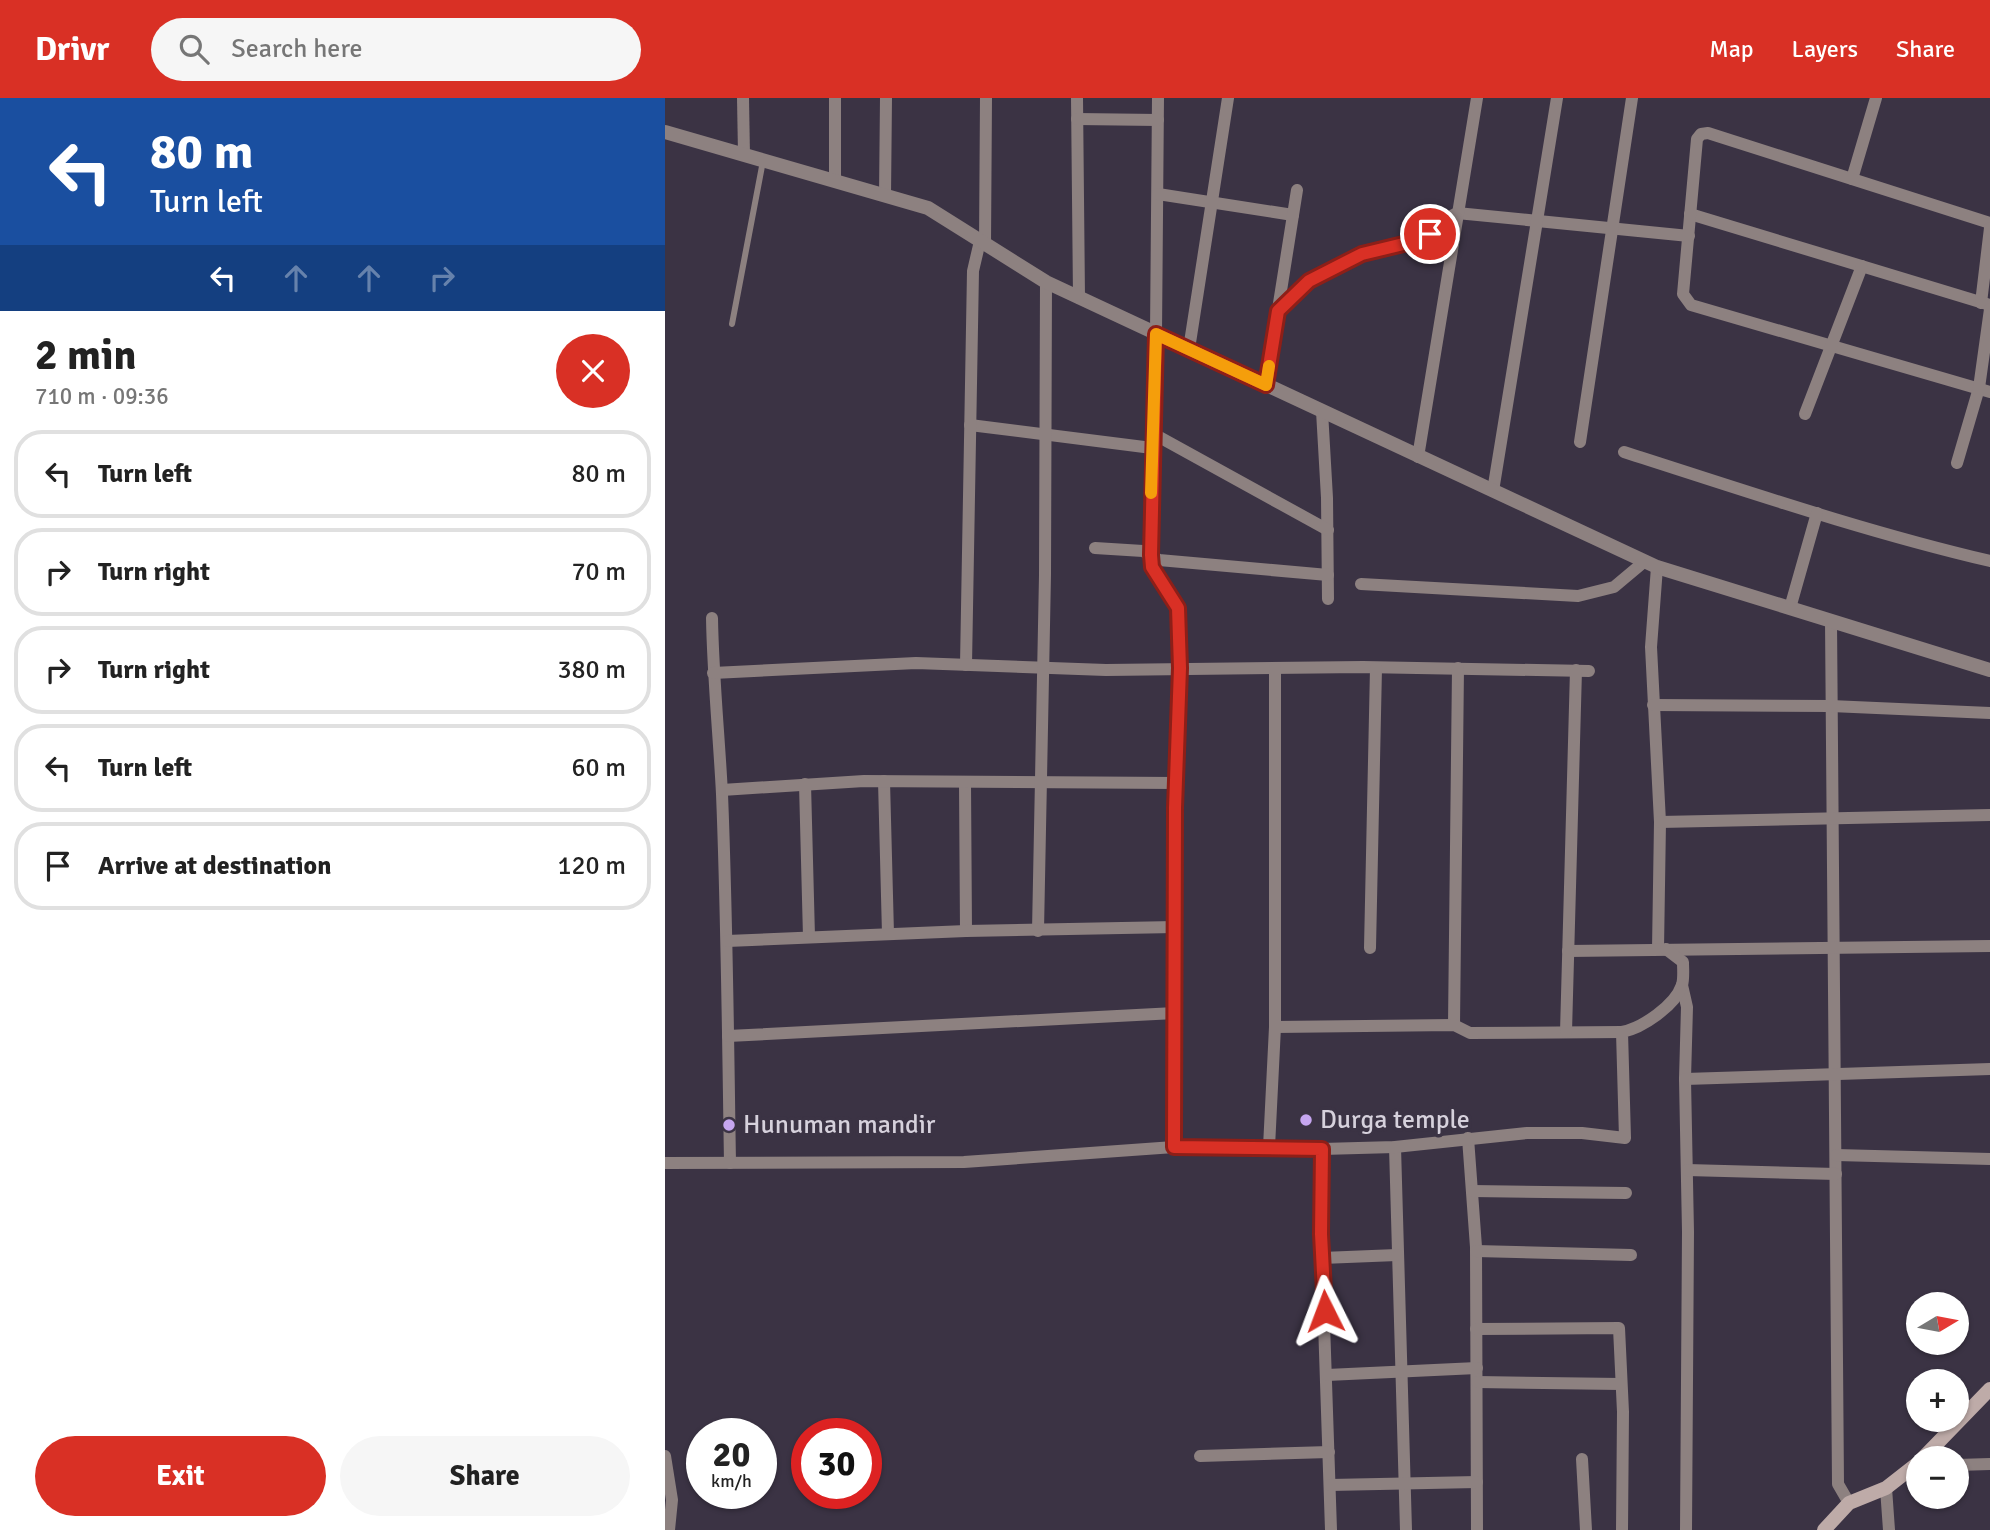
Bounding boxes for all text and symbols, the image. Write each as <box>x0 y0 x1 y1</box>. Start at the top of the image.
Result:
search box <box>151 18 641 81</box>
text: Drivr <box>35 29 109 70</box>
icon: search <box>175 30 213 68</box>
text: Search here <box>231 33 362 65</box>
text: Map <box>1709 34 1754 64</box>
text: Layers <box>1792 34 1858 64</box>
text: Share <box>1896 34 1955 64</box>
text: 80 m <box>150 122 253 182</box>
icon: left <box>35 126 126 217</box>
text: Turn left <box>150 182 263 221</box>
pin <box>1400 204 1460 264</box>
icon: arrive <box>1411 215 1449 253</box>
icon: left <box>204 259 242 297</box>
icon: ahead <box>277 259 315 297</box>
icon: ahead <box>350 259 388 297</box>
icon: right <box>423 259 461 297</box>
text: 2 min <box>35 330 136 381</box>
button: close <box>556 334 630 408</box>
text: 710 m · 09:36 <box>35 382 169 411</box>
icon: left <box>39 455 77 493</box>
text: Turn left <box>98 458 192 490</box>
text: 80 m <box>571 458 626 490</box>
icon: right <box>39 553 77 591</box>
text: Turn right <box>98 556 210 588</box>
text: 70 m <box>571 556 626 588</box>
icon: right <box>39 651 77 689</box>
text: Turn right <box>98 654 210 686</box>
text: 380 m <box>557 654 626 686</box>
icon: left <box>39 749 77 787</box>
text: Turn left <box>98 752 192 784</box>
text: 60 m <box>571 752 626 784</box>
icon: arrive <box>39 847 77 885</box>
text: Arrive at destination <box>98 850 331 882</box>
text: 120 m <box>557 850 626 882</box>
place label: Durga temple <box>1320 1104 1470 1136</box>
place label: Hunuman mandir <box>743 1109 936 1141</box>
marker: Durga temple <box>1298 1112 1314 1128</box>
marker: Hunuman mandir <box>721 1117 737 1133</box>
position arrow <box>1288 1274 1362 1348</box>
north arrow <box>1906 1292 1969 1354</box>
map controls <box>1906 1292 1969 1509</box>
button: + <box>1906 1369 1969 1432</box>
speed limit sign: 30 <box>791 1418 882 1509</box>
text: 20 <box>713 1433 750 1476</box>
button: Exit <box>35 1436 326 1516</box>
button: Share <box>340 1436 630 1516</box>
button: − <box>1906 1446 1969 1509</box>
text: km/h <box>711 1470 752 1492</box>

